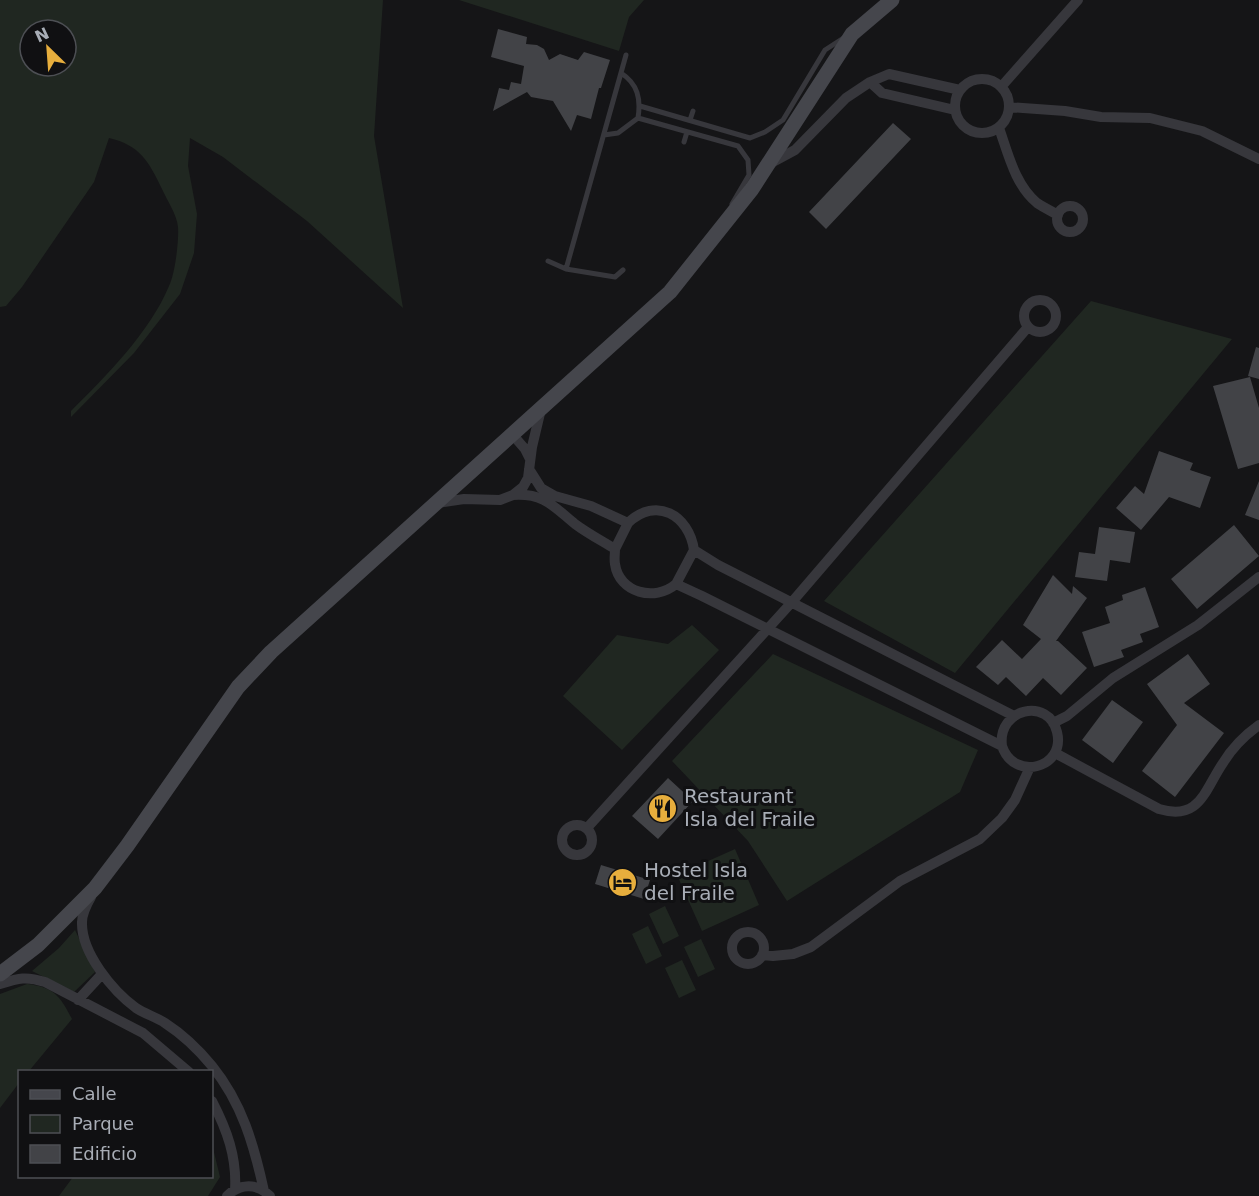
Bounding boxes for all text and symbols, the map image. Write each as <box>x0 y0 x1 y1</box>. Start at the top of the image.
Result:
north arrow <box>18 18 78 78</box>
text: N <box>32 23 52 46</box>
place label: Restaurant Isla del Fraile <box>684 784 815 831</box>
restaurant icon: Restaurant Isla del Fraile <box>647 792 679 824</box>
place label: Hostel Isla del Fraile <box>644 858 748 905</box>
hotel icon: Hostel Isla del Fraile <box>607 866 639 898</box>
legend <box>18 1070 213 1178</box>
text: Calle <box>72 1083 117 1104</box>
text: Parque <box>72 1113 134 1134</box>
text: Edificio <box>72 1143 137 1164</box>

